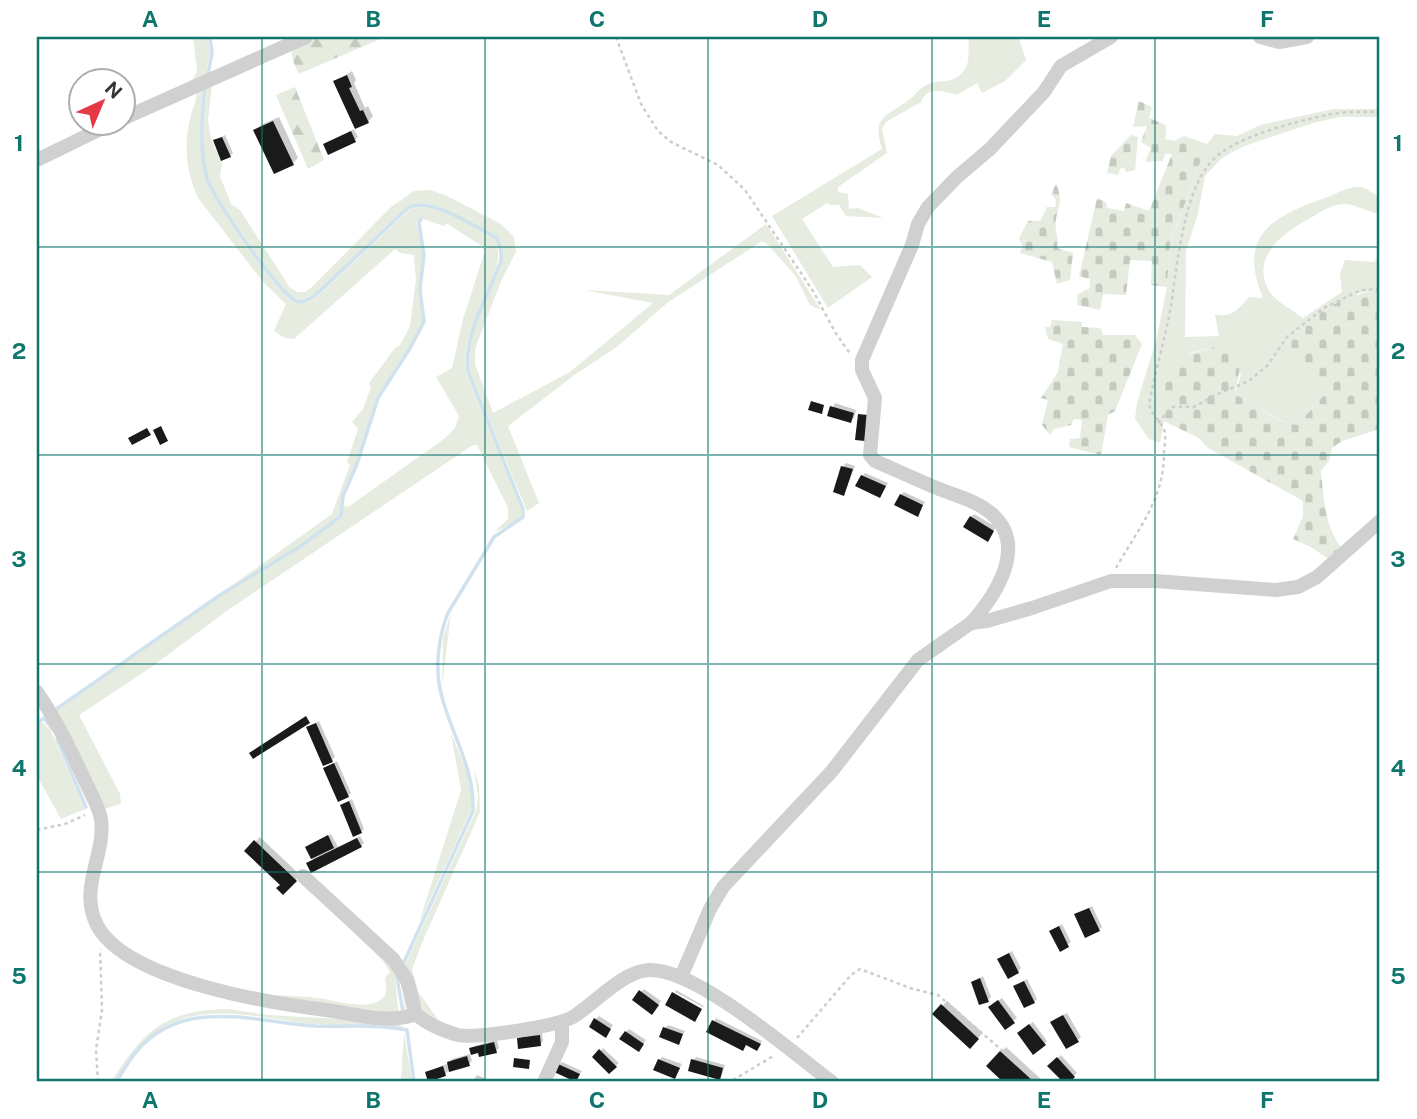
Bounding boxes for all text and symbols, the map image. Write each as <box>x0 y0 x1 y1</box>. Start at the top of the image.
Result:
text: A <box>142 5 159 32</box>
text: B <box>365 5 381 32</box>
text: C <box>589 5 605 32</box>
text: D <box>812 5 828 32</box>
text: E <box>1037 5 1051 32</box>
text: F <box>1260 5 1274 32</box>
north arrow <box>66 66 136 136</box>
text: N <box>101 77 127 103</box>
text: 1 <box>14 129 24 156</box>
text: 1 <box>1393 129 1403 156</box>
text: 2 <box>12 337 26 364</box>
text: 2 <box>1391 337 1405 364</box>
text: 3 <box>11 545 27 572</box>
text: 3 <box>1390 545 1406 572</box>
text: 4 <box>11 754 27 781</box>
text: 4 <box>1390 754 1406 781</box>
text: 5 <box>11 962 27 989</box>
text: 5 <box>1390 962 1406 989</box>
text: A <box>142 1086 159 1113</box>
text: B <box>365 1086 381 1113</box>
text: C <box>589 1086 605 1113</box>
text: D <box>812 1086 828 1113</box>
text: E <box>1037 1086 1051 1113</box>
text: F <box>1260 1086 1274 1113</box>

